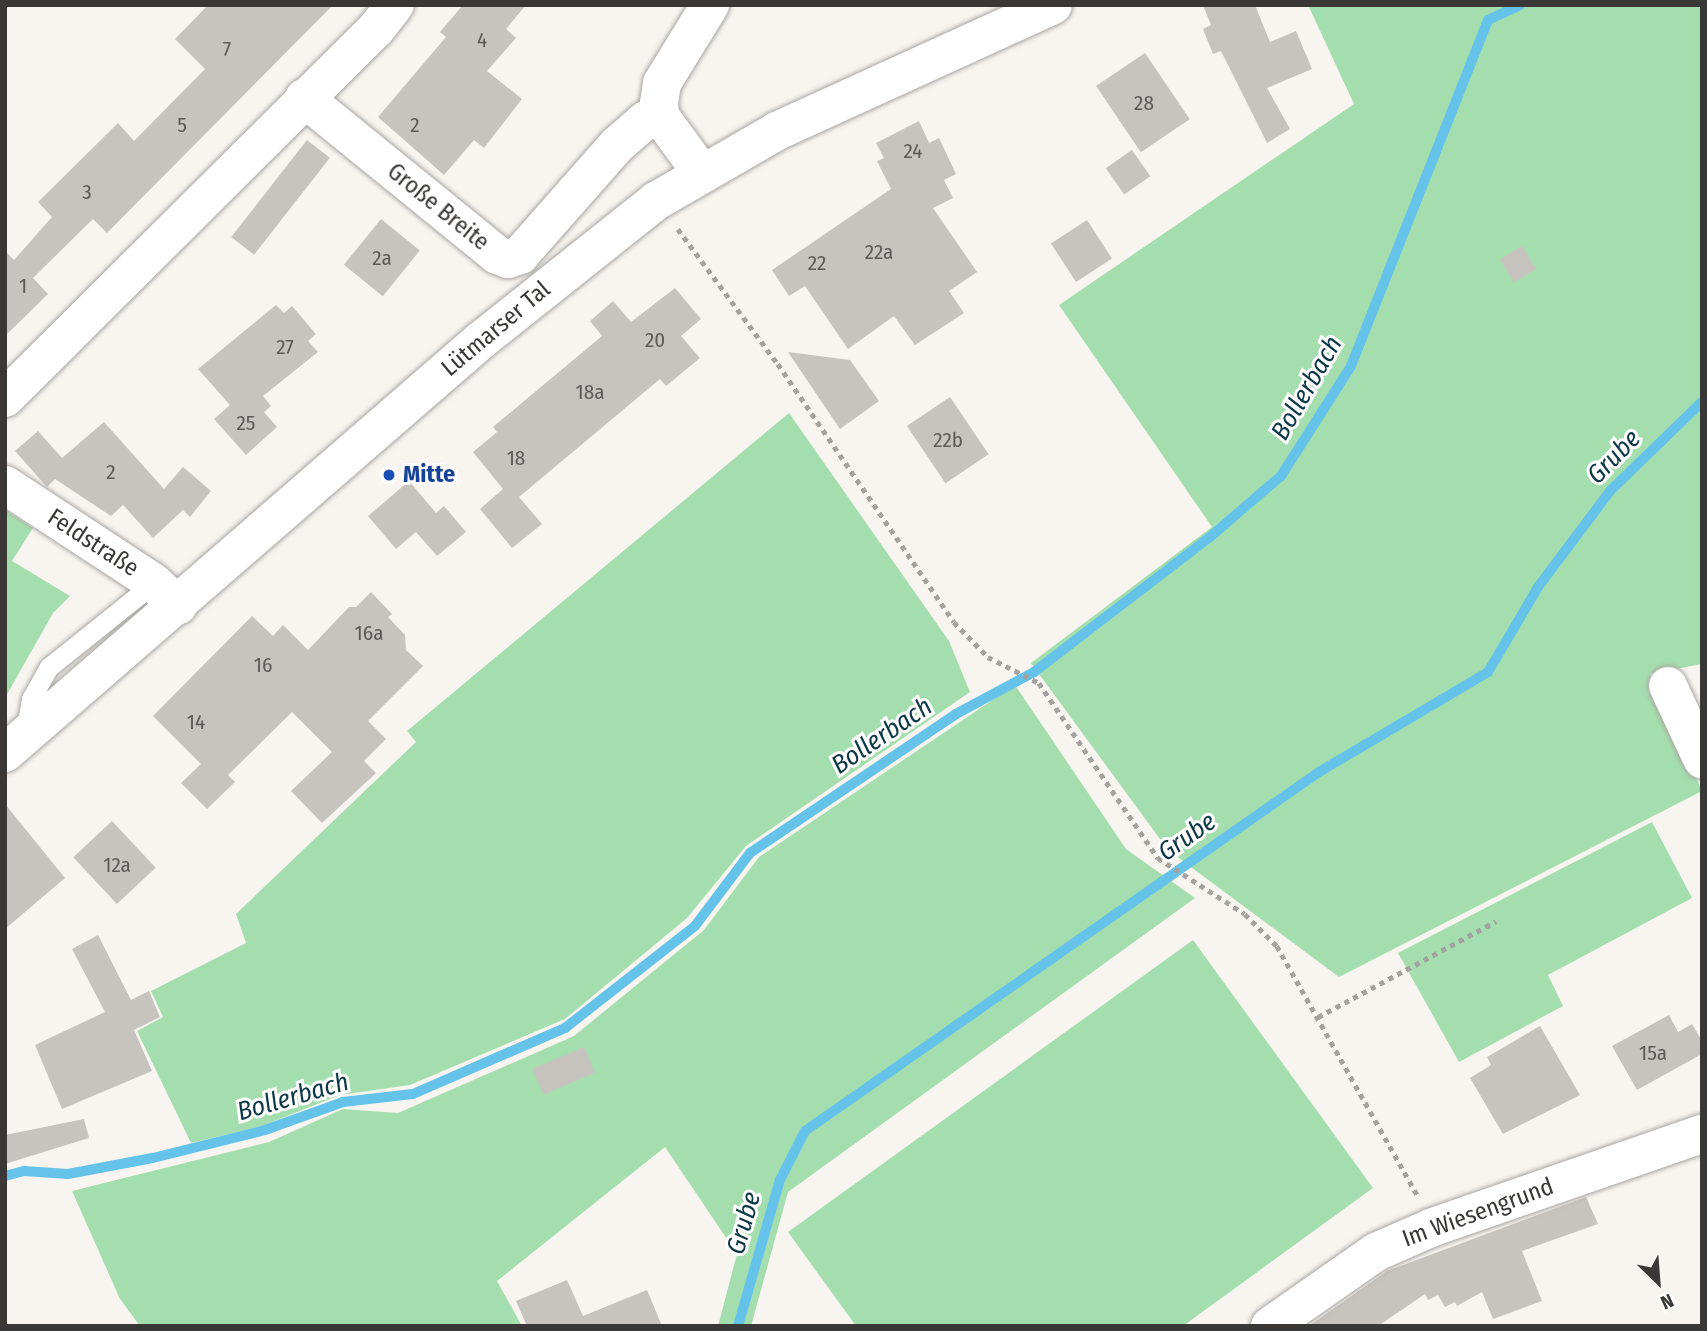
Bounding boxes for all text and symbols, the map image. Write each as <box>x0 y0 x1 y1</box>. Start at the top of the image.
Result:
house number: 4 <box>477 27 487 53</box>
house number: 7 <box>223 36 231 62</box>
house number: 28 <box>1134 90 1154 116</box>
house number: 5 <box>177 112 187 138</box>
house number: 2 <box>410 112 420 138</box>
house number: 24 <box>903 138 923 164</box>
street label: Große Breite <box>381 157 495 257</box>
house number: 3 <box>82 179 92 205</box>
house number: 22a <box>865 239 893 265</box>
house number: 2a <box>372 245 392 271</box>
house number: 22 <box>808 250 826 276</box>
house number: 1 <box>19 273 27 299</box>
street label: Lütmarser Tal <box>436 275 556 383</box>
house number: 20 <box>645 327 665 353</box>
water label: Bollerbach <box>1265 331 1349 445</box>
house number: 27 <box>276 334 294 360</box>
house number: 18a <box>576 379 604 405</box>
house number: 25 <box>237 410 255 436</box>
water label: Grube <box>1581 423 1647 491</box>
house number: 22b <box>933 427 963 453</box>
house number: 18 <box>507 445 525 471</box>
house number: 2 <box>106 459 116 485</box>
place label: Mitte <box>403 461 455 489</box>
marker: Mitte <box>381 467 397 483</box>
street label: Feldstraße <box>42 503 144 583</box>
house number: 16a <box>355 620 383 646</box>
house number: 16 <box>254 652 272 678</box>
water label: Bollerbach <box>826 691 938 781</box>
house number: 14 <box>187 709 205 735</box>
water label: Grube <box>1152 806 1222 868</box>
house number: 12a <box>103 852 131 878</box>
house number: 15a <box>1639 1040 1667 1066</box>
water label: Bollerbach <box>234 1066 352 1128</box>
street label: Im Wiesengrund <box>1398 1172 1558 1254</box>
water label: Grube <box>720 1188 768 1258</box>
north arrow <box>1623 1247 1693 1317</box>
text: N <box>1657 1289 1677 1314</box>

